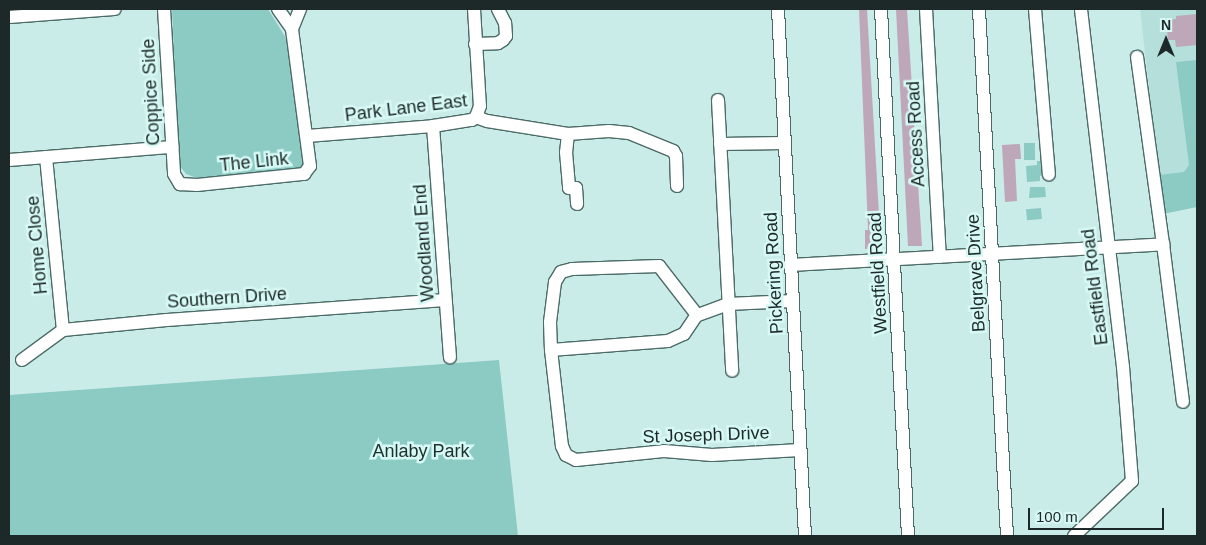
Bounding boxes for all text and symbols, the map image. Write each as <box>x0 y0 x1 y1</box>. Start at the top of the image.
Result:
north arrow <box>1141 15 1191 65</box>
text: N <box>1161 17 1171 33</box>
street label: Coppice Side <box>137 38 165 146</box>
street label: Access Road <box>902 80 930 188</box>
street label: Park Lane East <box>344 90 468 126</box>
street label: The Link <box>219 148 289 176</box>
street label: Woodland End <box>409 184 439 302</box>
street label: Home Close <box>22 195 52 295</box>
street label: Pickering Road <box>760 211 788 335</box>
street label: Westfield Road <box>864 212 892 334</box>
street label: Belgrave Drive <box>962 213 990 333</box>
street label: Eastfield Road <box>1077 228 1113 346</box>
street label: Southern Drive <box>166 283 288 313</box>
street label: St Joseph Drive <box>642 422 770 448</box>
park label: Anlaby Park <box>372 440 470 462</box>
scale bar <box>1031 498 1167 530</box>
text: 100 m <box>1036 508 1078 525</box>

